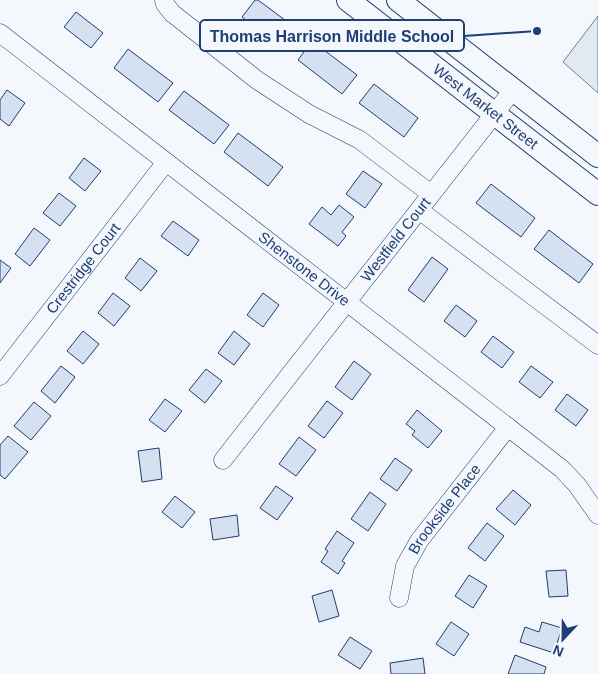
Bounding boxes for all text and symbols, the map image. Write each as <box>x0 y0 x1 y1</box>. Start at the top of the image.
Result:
callout: Thomas Harrison Middle School <box>200 20 464 51</box>
text: Thomas Harrison Middle School <box>210 28 454 45</box>
street label: West Market Street <box>430 60 542 153</box>
street label: Westfield Court <box>357 193 434 285</box>
street label: Crestridge Court <box>43 219 124 317</box>
street label: Shenstone Drive <box>255 228 354 309</box>
street label: Brookside Place <box>405 461 484 557</box>
north arrow <box>538 614 588 664</box>
text: N <box>550 642 566 660</box>

